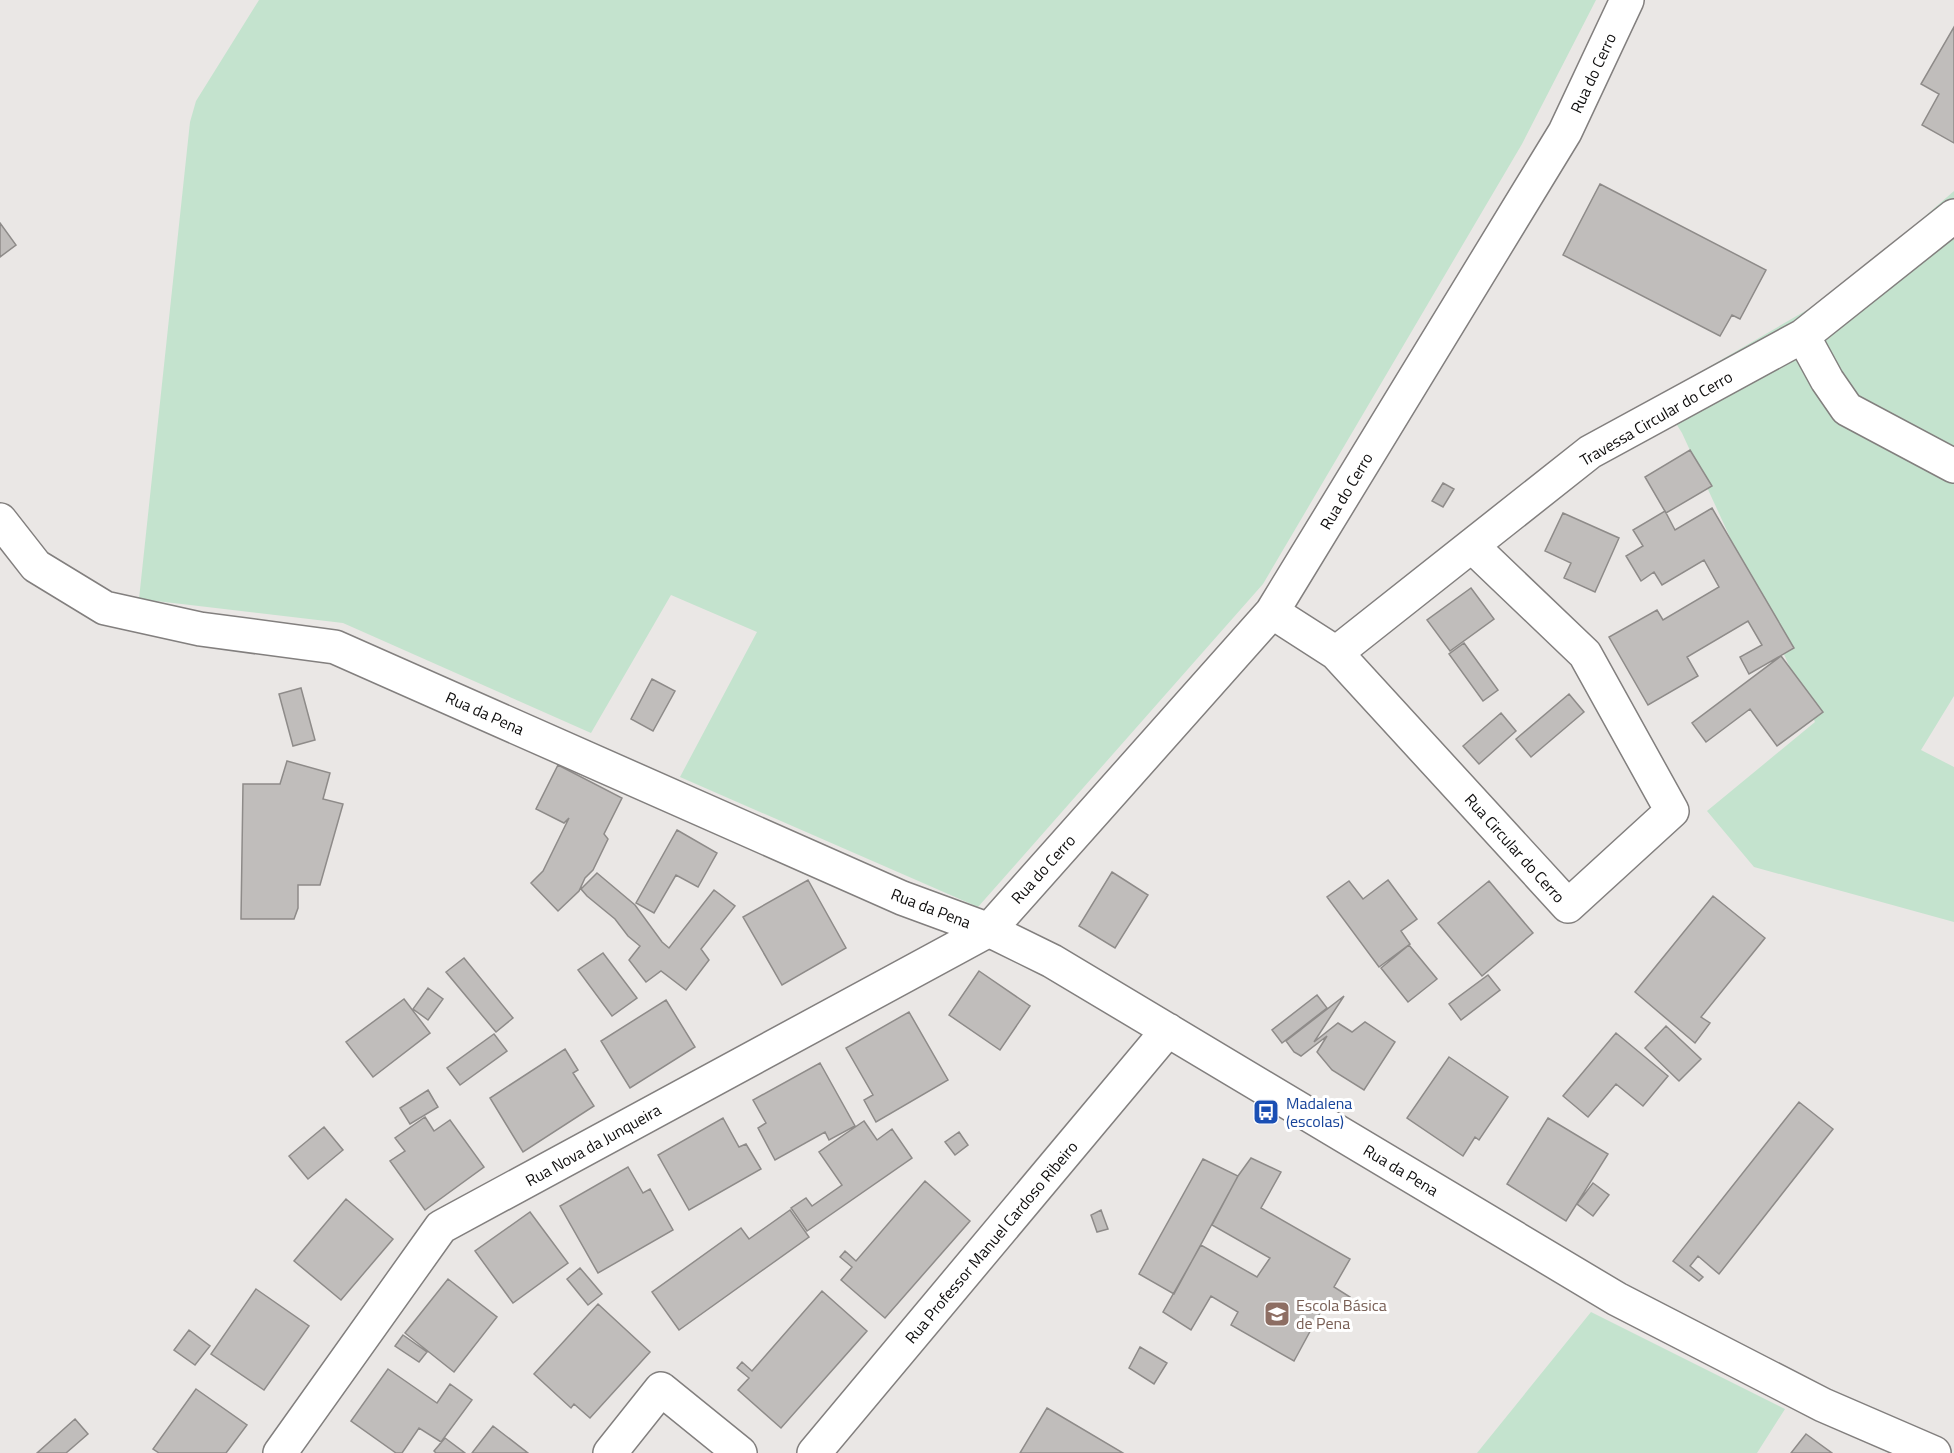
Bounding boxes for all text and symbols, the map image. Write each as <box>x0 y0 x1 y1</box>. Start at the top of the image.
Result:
street label: Rua do Cerro <box>1564 29 1622 117</box>
street label: Travessa Circular do Cerro <box>1575 364 1737 472</box>
street label: Rua do Cerro <box>1313 448 1379 534</box>
street label: Rua da Pena <box>442 685 528 741</box>
street label: Rua Circular do Cerro <box>1459 788 1571 908</box>
street label: Rua do Cerro <box>1005 829 1081 909</box>
street label: Rua da Pena <box>888 882 974 934</box>
place label: Madalena (escolas) <box>1286 1091 1352 1133</box>
bus stop icon: Madalena (escolas) <box>1251 1097 1281 1127</box>
street label: Rua Nova da Junqueira <box>521 1098 665 1192</box>
street label: Rua Professor Manuel Cardoso Ribeiro <box>899 1135 1083 1349</box>
street label: Rua da Pena <box>1359 1138 1443 1202</box>
place label: Escola Básica de Pena <box>1296 1293 1387 1335</box>
school or university icon: Escola Básica de Pena <box>1262 1299 1292 1329</box>

